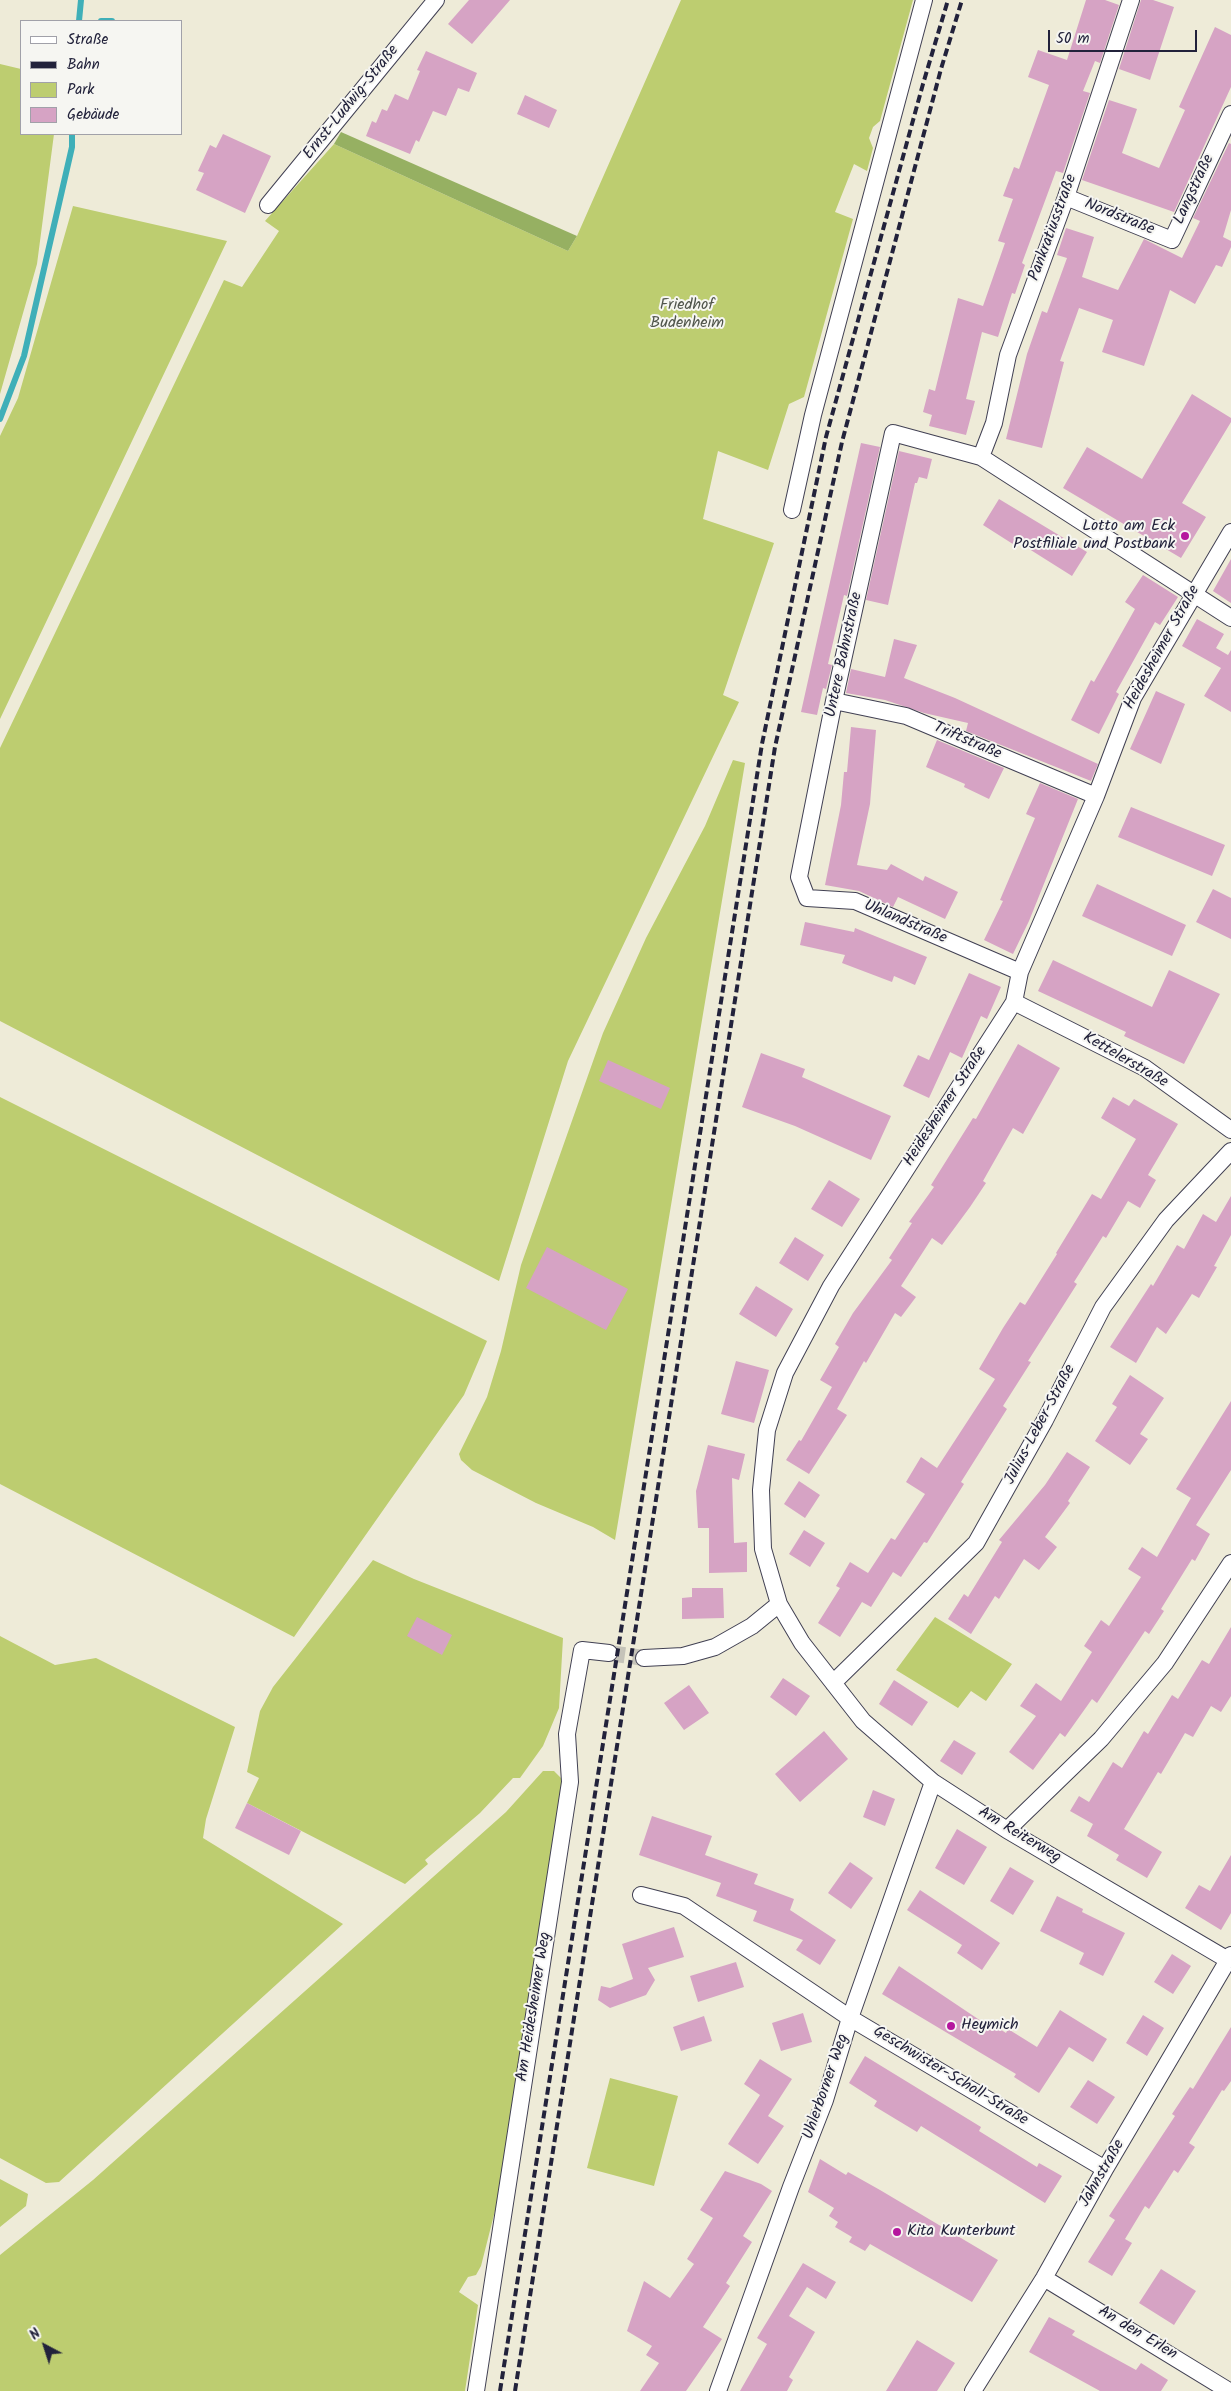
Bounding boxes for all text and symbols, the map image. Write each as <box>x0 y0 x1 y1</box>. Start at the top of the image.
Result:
legend <box>20 20 182 135</box>
scale bar <box>1051 20 1200 52</box>
text: 50 m <box>1056 27 1090 51</box>
text: Straße <box>67 28 108 52</box>
street label: Ernst-Ludwig-Straße <box>300 42 404 164</box>
text: Bahn <box>67 53 100 77</box>
text: Park <box>67 78 94 102</box>
text: Gebäude <box>67 103 119 127</box>
street label: Langstraße <box>1171 152 1219 228</box>
street label: Pankratiusstraße <box>1026 172 1082 284</box>
street label: Nordstraße <box>1081 195 1157 241</box>
park label: Friedhof Budenheim <box>650 296 724 334</box>
place label: Lotto am Eck Postfiliale und Postbank <box>1013 517 1175 555</box>
marker: Lotto am Eck Postfiliale und Postbank <box>1179 530 1191 542</box>
street label: Heidesheimer Straße <box>1121 583 1205 713</box>
street label: Untere Bahnstraße <box>822 591 868 719</box>
street label: Triftstraße <box>930 719 1004 765</box>
street label: Uhlandstraße <box>861 897 949 949</box>
street label: Kettelerstraße <box>1079 1029 1171 1093</box>
street label: Heidesheimer Straße <box>900 1043 992 1171</box>
street label: Julius-Leber-Straße <box>1001 1362 1081 1488</box>
street label: Am Reiterweg <box>974 1804 1064 1868</box>
street label: Am Heidesheimer Weg <box>514 1931 556 2083</box>
place label: Heymich <box>961 2016 1019 2036</box>
marker: Heymich <box>945 2020 957 2032</box>
street label: Geschwister-Scholl-Straße <box>869 2023 1031 2131</box>
street label: Uhlerborner Weg <box>800 2032 854 2142</box>
street label: Jahnstraße <box>1076 2137 1130 2211</box>
place label: Kita Kunterbunt <box>907 2222 1016 2242</box>
marker: Kita Kunterbunt <box>891 2226 903 2238</box>
street label: An den Erlen <box>1094 2303 1180 2365</box>
north arrow <box>20 2321 70 2371</box>
text: N <box>25 2323 46 2346</box>

